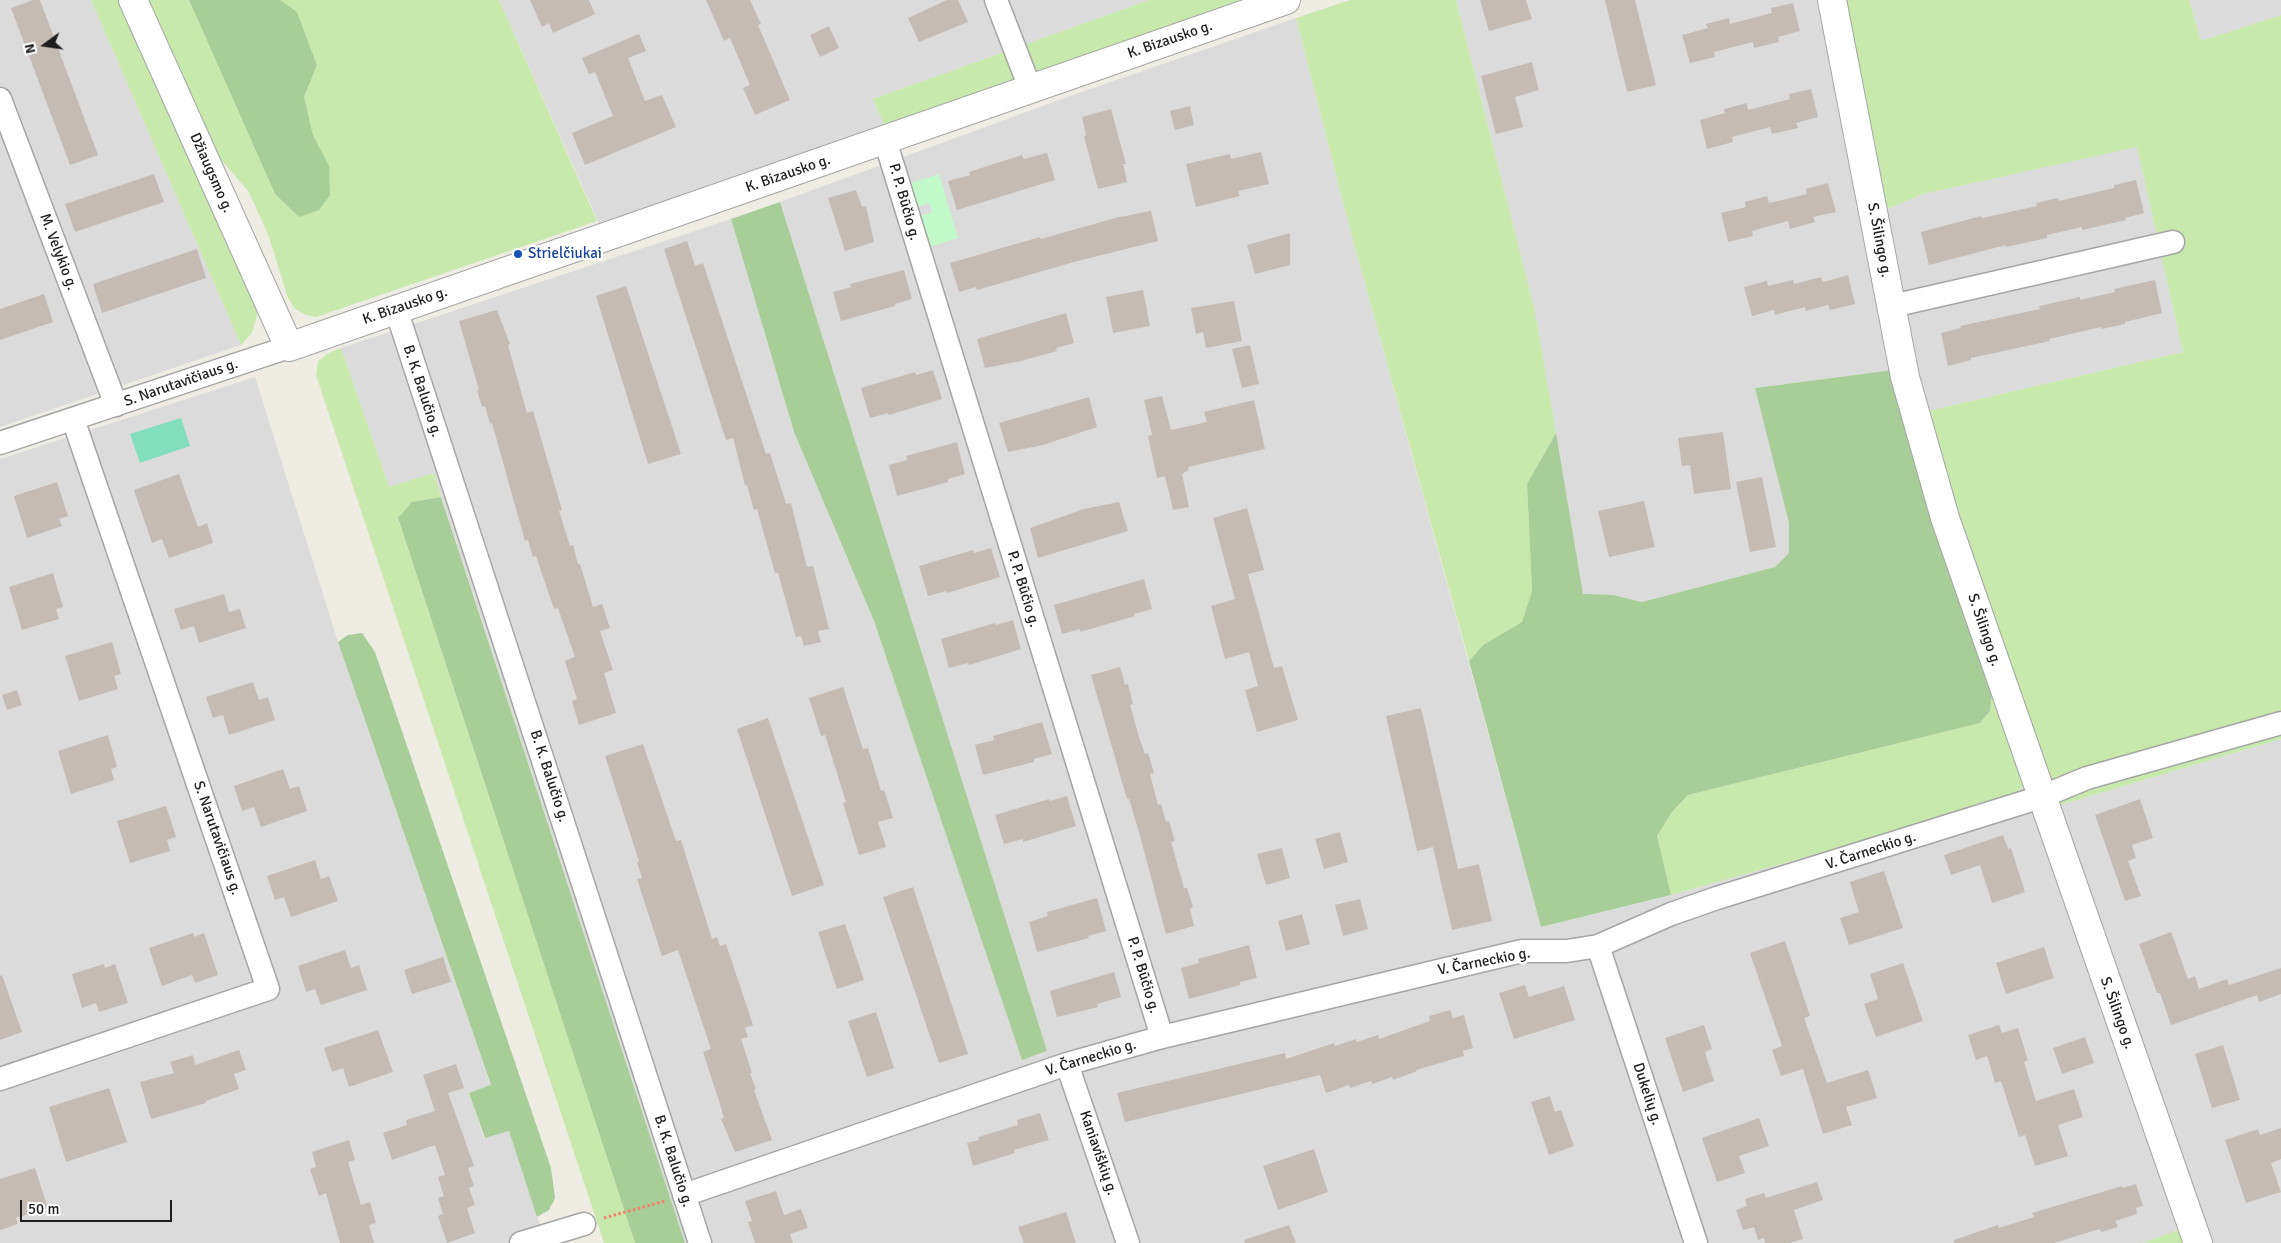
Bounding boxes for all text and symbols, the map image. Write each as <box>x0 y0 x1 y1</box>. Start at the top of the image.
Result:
street label: K. Bizausko g. <box>1125 17 1215 63</box>
north arrow <box>20 20 70 70</box>
text: N <box>21 42 39 56</box>
street label: Džiaugsmo g. <box>185 130 237 216</box>
street label: K. Bizausko g. <box>743 151 833 197</box>
street label: P. P. Būčio g. <box>884 162 924 242</box>
street label: S. Šilingo g. <box>1863 201 1895 279</box>
street label: M. Velykio g. <box>35 211 81 293</box>
place label: Strielčiukai <box>528 245 602 263</box>
marker: Strielčiukai <box>512 248 524 260</box>
street label: K. Bizausko g. <box>360 283 450 329</box>
street label: B. K. Balučio g. <box>399 343 445 439</box>
street label: S. Narutavičiaus g. <box>122 355 240 411</box>
street label: P. P. Būčio g. <box>1003 549 1043 629</box>
street label: S. Šilingo g. <box>1963 591 2005 669</box>
street label: B. K. Balučio g. <box>526 728 572 824</box>
street label: S. Narutavičiaus g. <box>189 779 245 897</box>
street label: V. Čarneckio g. <box>1824 828 1918 874</box>
street label: P. P. Būčio g. <box>1123 935 1163 1015</box>
street label: V. Čarneckio g. <box>1436 944 1532 980</box>
street label: S. Šilingo g. <box>2096 974 2138 1052</box>
street label: V. Čarneckio g. <box>1044 1036 1138 1080</box>
street label: Dukelių g. <box>1628 1061 1666 1127</box>
street label: Kaniaviškių g. <box>1075 1108 1121 1198</box>
street label: B. K. Balučio g. <box>650 1113 696 1209</box>
scale bar <box>22 1190 175 1222</box>
text: 50 m <box>28 1200 59 1218</box>

